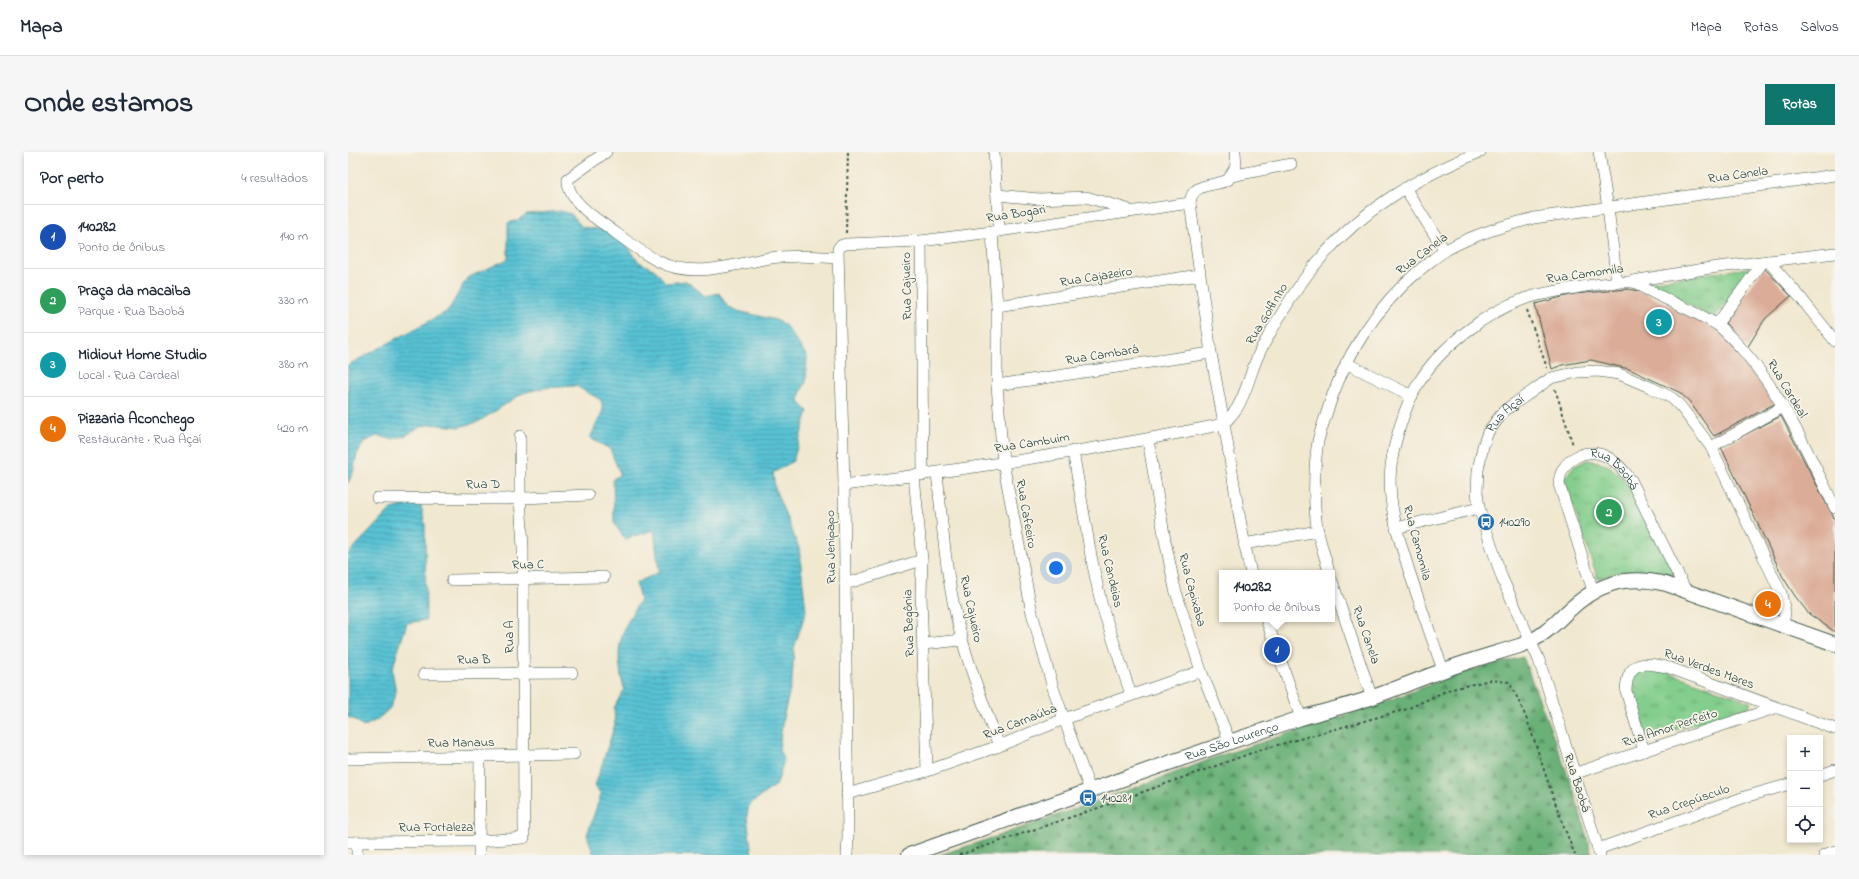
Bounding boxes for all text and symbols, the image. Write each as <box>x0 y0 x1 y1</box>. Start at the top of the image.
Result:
text: Mapa <box>20 14 62 41</box>
text: Mapa <box>1691 17 1722 38</box>
text: Rotas <box>1744 17 1778 38</box>
text: Salvos <box>1800 17 1839 38</box>
text: Onde estamos <box>24 84 193 125</box>
button: Rotas <box>1765 84 1835 125</box>
street label: Rua Canela <box>1707 161 1769 189</box>
text: Por perto <box>40 166 104 191</box>
text: 4 resultados <box>241 169 308 188</box>
street label: Rua Bogari <box>985 200 1047 229</box>
text: 140282 <box>78 216 116 238</box>
text: 1 <box>51 227 55 246</box>
text: 140 m <box>280 227 308 246</box>
street label: Rua Canela <box>1392 228 1452 280</box>
text: Ponto de ônibus <box>78 238 165 257</box>
street label: Rua Cajueiro <box>897 252 917 320</box>
street label: Rua Camomila <box>1545 259 1625 289</box>
street label: Rua Cajazeiro <box>1058 262 1134 292</box>
street label: Rua Golfinho <box>1241 279 1293 349</box>
text: Praça da macaiba <box>78 280 191 302</box>
text: 2 <box>50 291 56 310</box>
text: 330 m <box>278 291 308 310</box>
text: Parque · Rua Baobá <box>78 302 184 321</box>
pin: 3 <box>1646 307 1672 337</box>
street label: Rua Cambará <box>1064 340 1140 370</box>
text: Midiout Home Studio <box>78 344 207 366</box>
text: 3 <box>50 355 56 374</box>
text: 380 m <box>279 355 308 374</box>
street label: Rua Cardeal <box>1762 356 1812 422</box>
text: Local · Rua Cardeal <box>78 366 179 385</box>
street label: Rua Açaí <box>1481 390 1528 437</box>
text: Pizzaria Aconchego <box>78 408 195 430</box>
text: 4 <box>50 419 56 438</box>
text: 420 m <box>277 419 308 438</box>
street label: Rua Cambuim <box>993 428 1071 458</box>
text: Restaurante · Rua Açaí <box>78 430 201 449</box>
street label: Rua Baobá <box>1590 443 1644 493</box>
street label: Rua D <box>466 475 500 494</box>
street label: Rua Cafeeiro <box>1011 478 1041 550</box>
pin: 2 <box>1596 497 1622 527</box>
street label: Rua Camomila <box>1398 503 1436 583</box>
street label: Rua Jenipapo <box>821 510 841 584</box>
bus stop icon: 140290 <box>1476 512 1496 532</box>
place label: 140290 <box>1499 513 1530 532</box>
street label: Rua Candeias <box>1092 533 1128 610</box>
street label: Rua Capixaba <box>1173 551 1211 629</box>
street label: Rua C <box>512 555 544 575</box>
your location <box>1046 558 1066 578</box>
popup <box>1219 570 1335 622</box>
street label: Rua Cajueiro <box>955 574 987 644</box>
text: 140282 <box>1233 576 1271 598</box>
street label: Rua Begônia <box>898 589 921 657</box>
pin: 4 <box>1755 589 1781 619</box>
text: Ponto de ônibus <box>1233 598 1321 617</box>
street label: Rua Canela <box>1347 603 1385 667</box>
street label: Rua A <box>500 621 519 653</box>
pin: 1 <box>1264 635 1290 665</box>
street label: Rua Verdes Mares <box>1661 644 1757 694</box>
street label: Rua B <box>457 650 491 670</box>
street label: Rua Carnaúba <box>980 699 1060 745</box>
street label: Rua Amor Perfeito <box>1620 704 1720 752</box>
street label: Rua São Lourenço <box>1182 717 1281 766</box>
street label: Rua Manaus <box>427 733 495 753</box>
map controls <box>1787 735 1823 843</box>
button: + <box>1787 735 1823 771</box>
street label: Rua Baobá <box>1559 751 1596 815</box>
button: − <box>1787 771 1823 807</box>
street label: Rua Crepúsculo <box>1646 779 1733 825</box>
bus stop icon: 140281 <box>1078 788 1098 808</box>
place label: 140281 <box>1101 789 1132 808</box>
button: locate <box>1787 807 1823 843</box>
street label: Rua Fortaleza <box>399 818 473 837</box>

